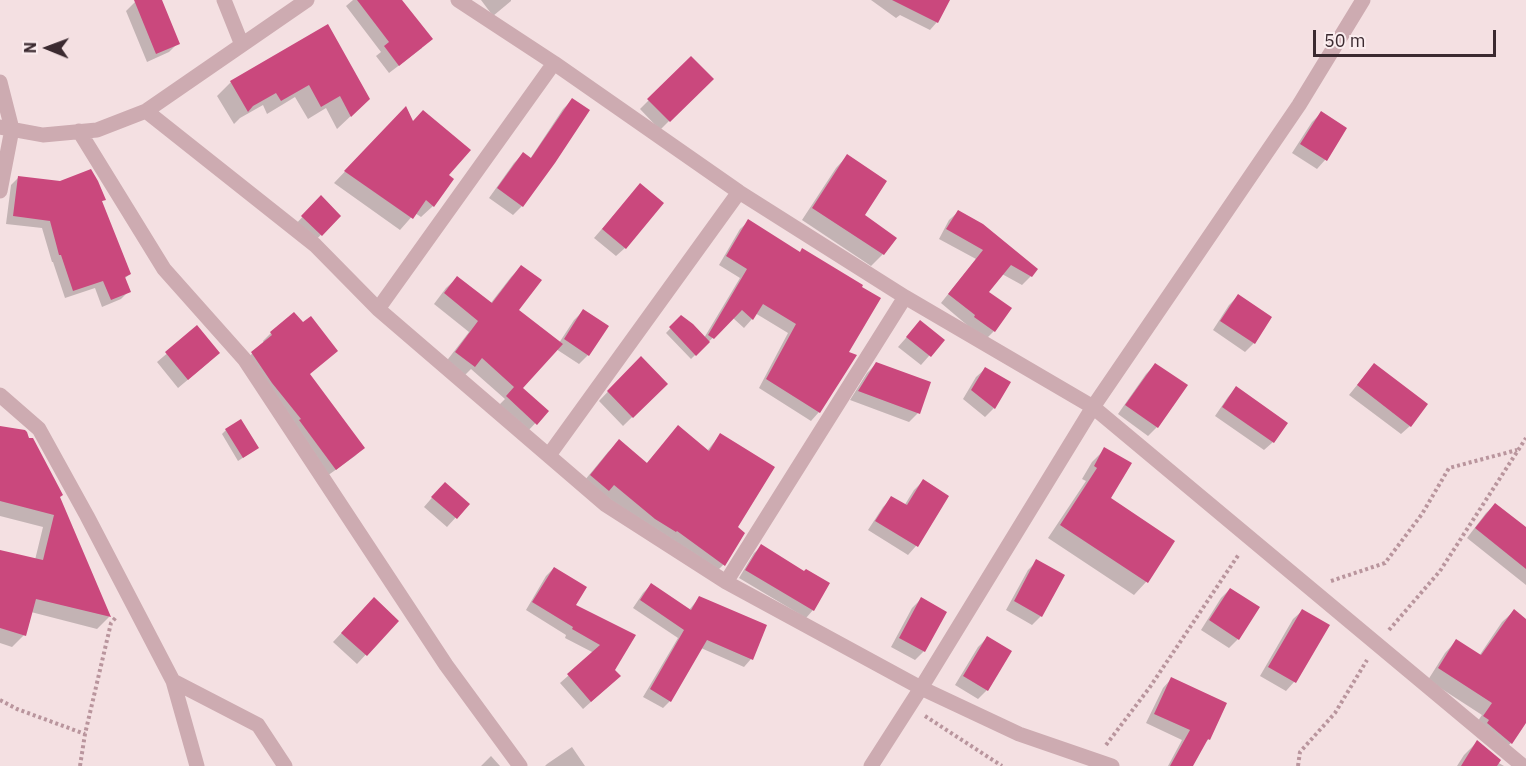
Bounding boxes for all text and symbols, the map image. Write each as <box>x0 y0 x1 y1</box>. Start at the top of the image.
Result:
north arrow <box>18 18 78 78</box>
scale bar <box>1316 18 1499 56</box>
text: 50 m <box>1324 29 1366 52</box>
text: N <box>20 42 40 54</box>

